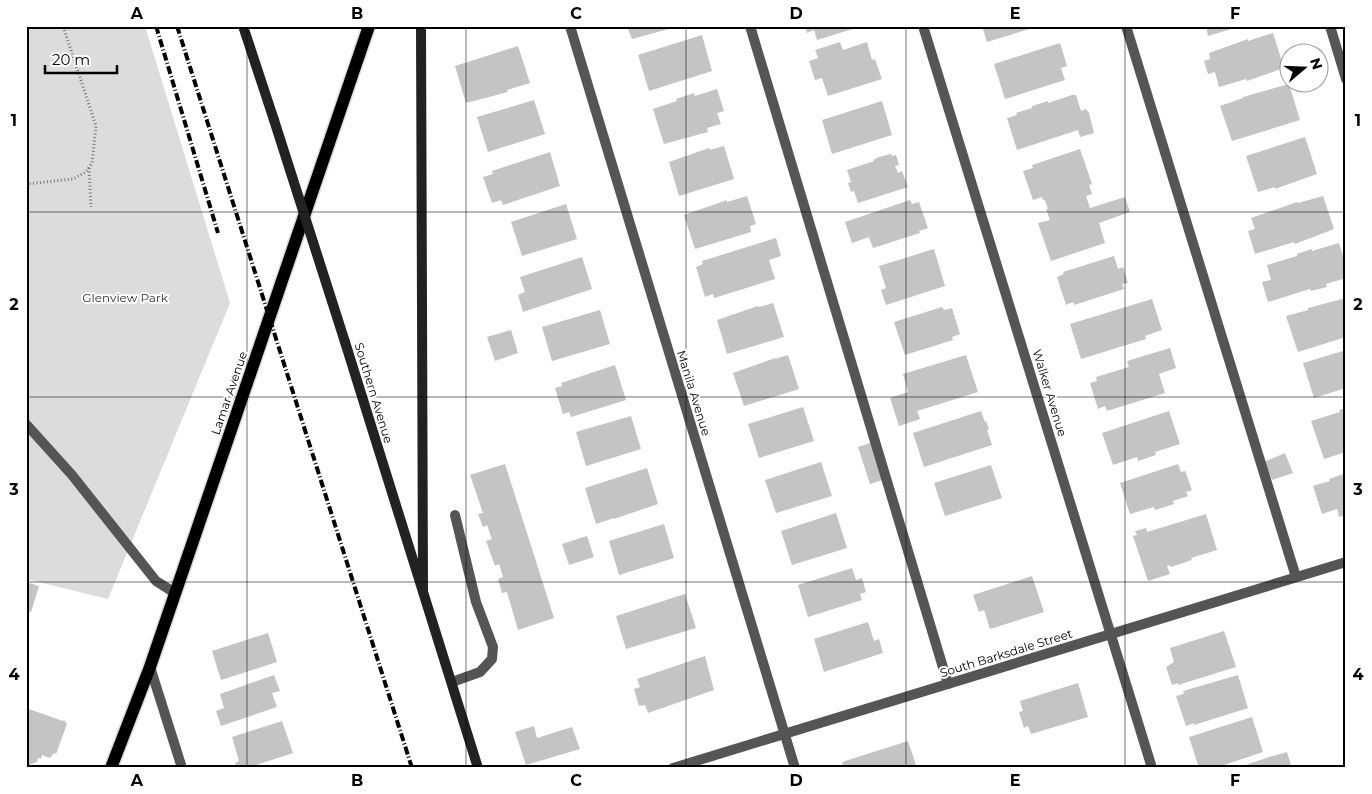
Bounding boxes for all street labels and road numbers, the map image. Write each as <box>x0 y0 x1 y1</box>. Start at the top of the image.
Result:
street label: Southern Avenue <box>352 341 396 445</box>
street label: Manila Avenue <box>674 348 714 438</box>
street label: Walker Avenue <box>1030 348 1070 438</box>
street label: Lamar Avenue <box>208 349 250 437</box>
street label: South Barksdale Street <box>938 626 1074 680</box>

